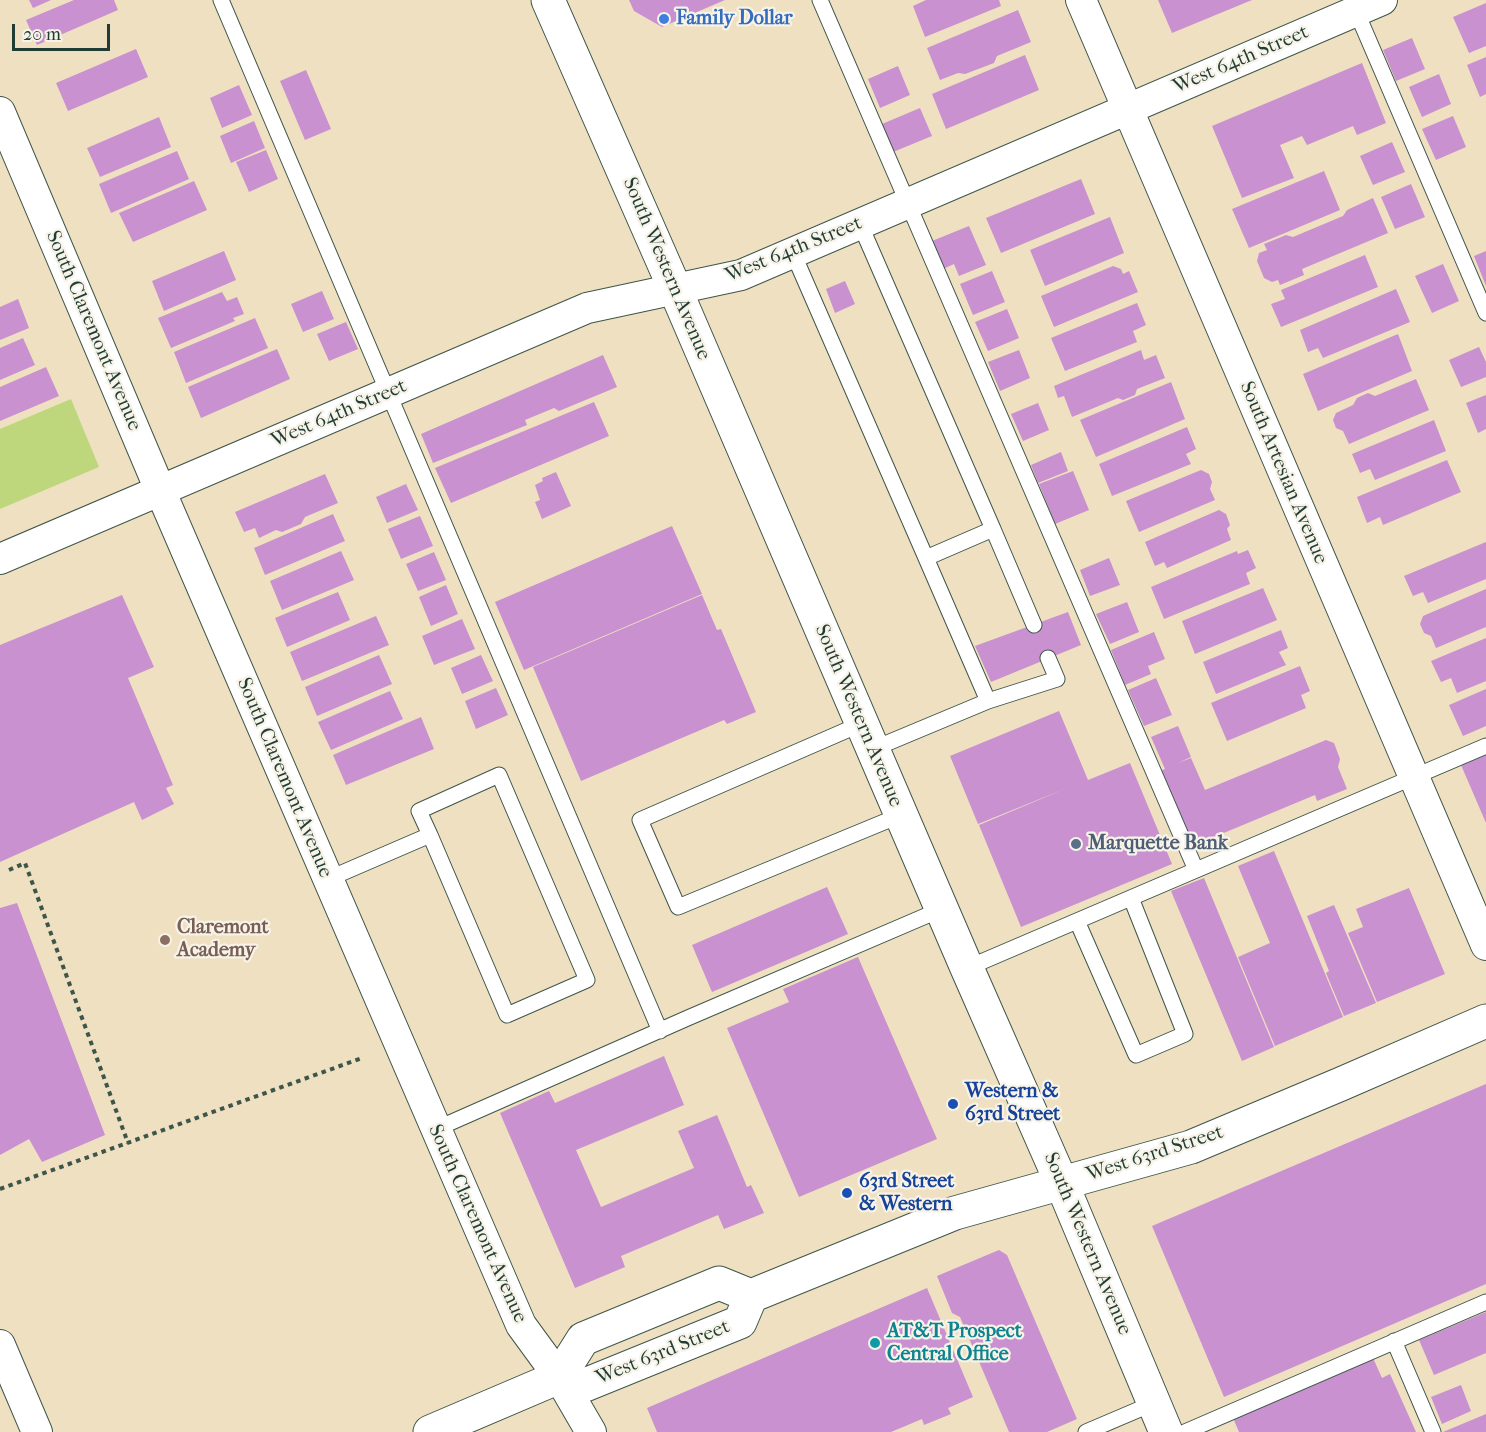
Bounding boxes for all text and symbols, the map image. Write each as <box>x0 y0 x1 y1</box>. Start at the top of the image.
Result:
place label: Family Dollar <box>676 7 793 31</box>
scale bar <box>15 12 112 50</box>
marker: Family Dollar <box>657 12 671 26</box>
street label: West 64th Street <box>1170 21 1312 99</box>
text: 20 m <box>23 24 61 45</box>
street label: South Western Avenue <box>617 174 715 364</box>
street label: West 64th Street <box>722 212 866 288</box>
street label: South Claremont Avenue <box>40 227 146 435</box>
street label: West 64th Street <box>268 375 410 453</box>
street label: South Artesian Avenue <box>1234 378 1332 568</box>
street label: South Western Avenue <box>809 621 907 811</box>
street label: South Claremont Avenue <box>231 674 337 882</box>
place label: Marquette Bank <box>1088 832 1228 856</box>
marker: Marquette Bank <box>1069 837 1083 851</box>
place label: Claremont Academy <box>177 916 269 963</box>
marker: Claremont Academy <box>158 933 172 947</box>
place label: Western & 63rd Street <box>965 1080 1060 1127</box>
marker: Western & 63rd Street <box>946 1097 960 1111</box>
street label: South Claremont Avenue <box>422 1121 532 1327</box>
street label: West 63rd Street <box>1084 1121 1226 1187</box>
street label: South Western Avenue <box>1038 1149 1136 1339</box>
place label: 63rd Street & Western <box>859 1170 954 1217</box>
marker: 63rd Street & Western <box>840 1186 854 1200</box>
street label: West 63rd Street <box>593 1315 733 1391</box>
place label: AT&T Prospect Central Office <box>887 1320 1022 1367</box>
marker: AT&T Prospect Central Office <box>868 1336 882 1350</box>

